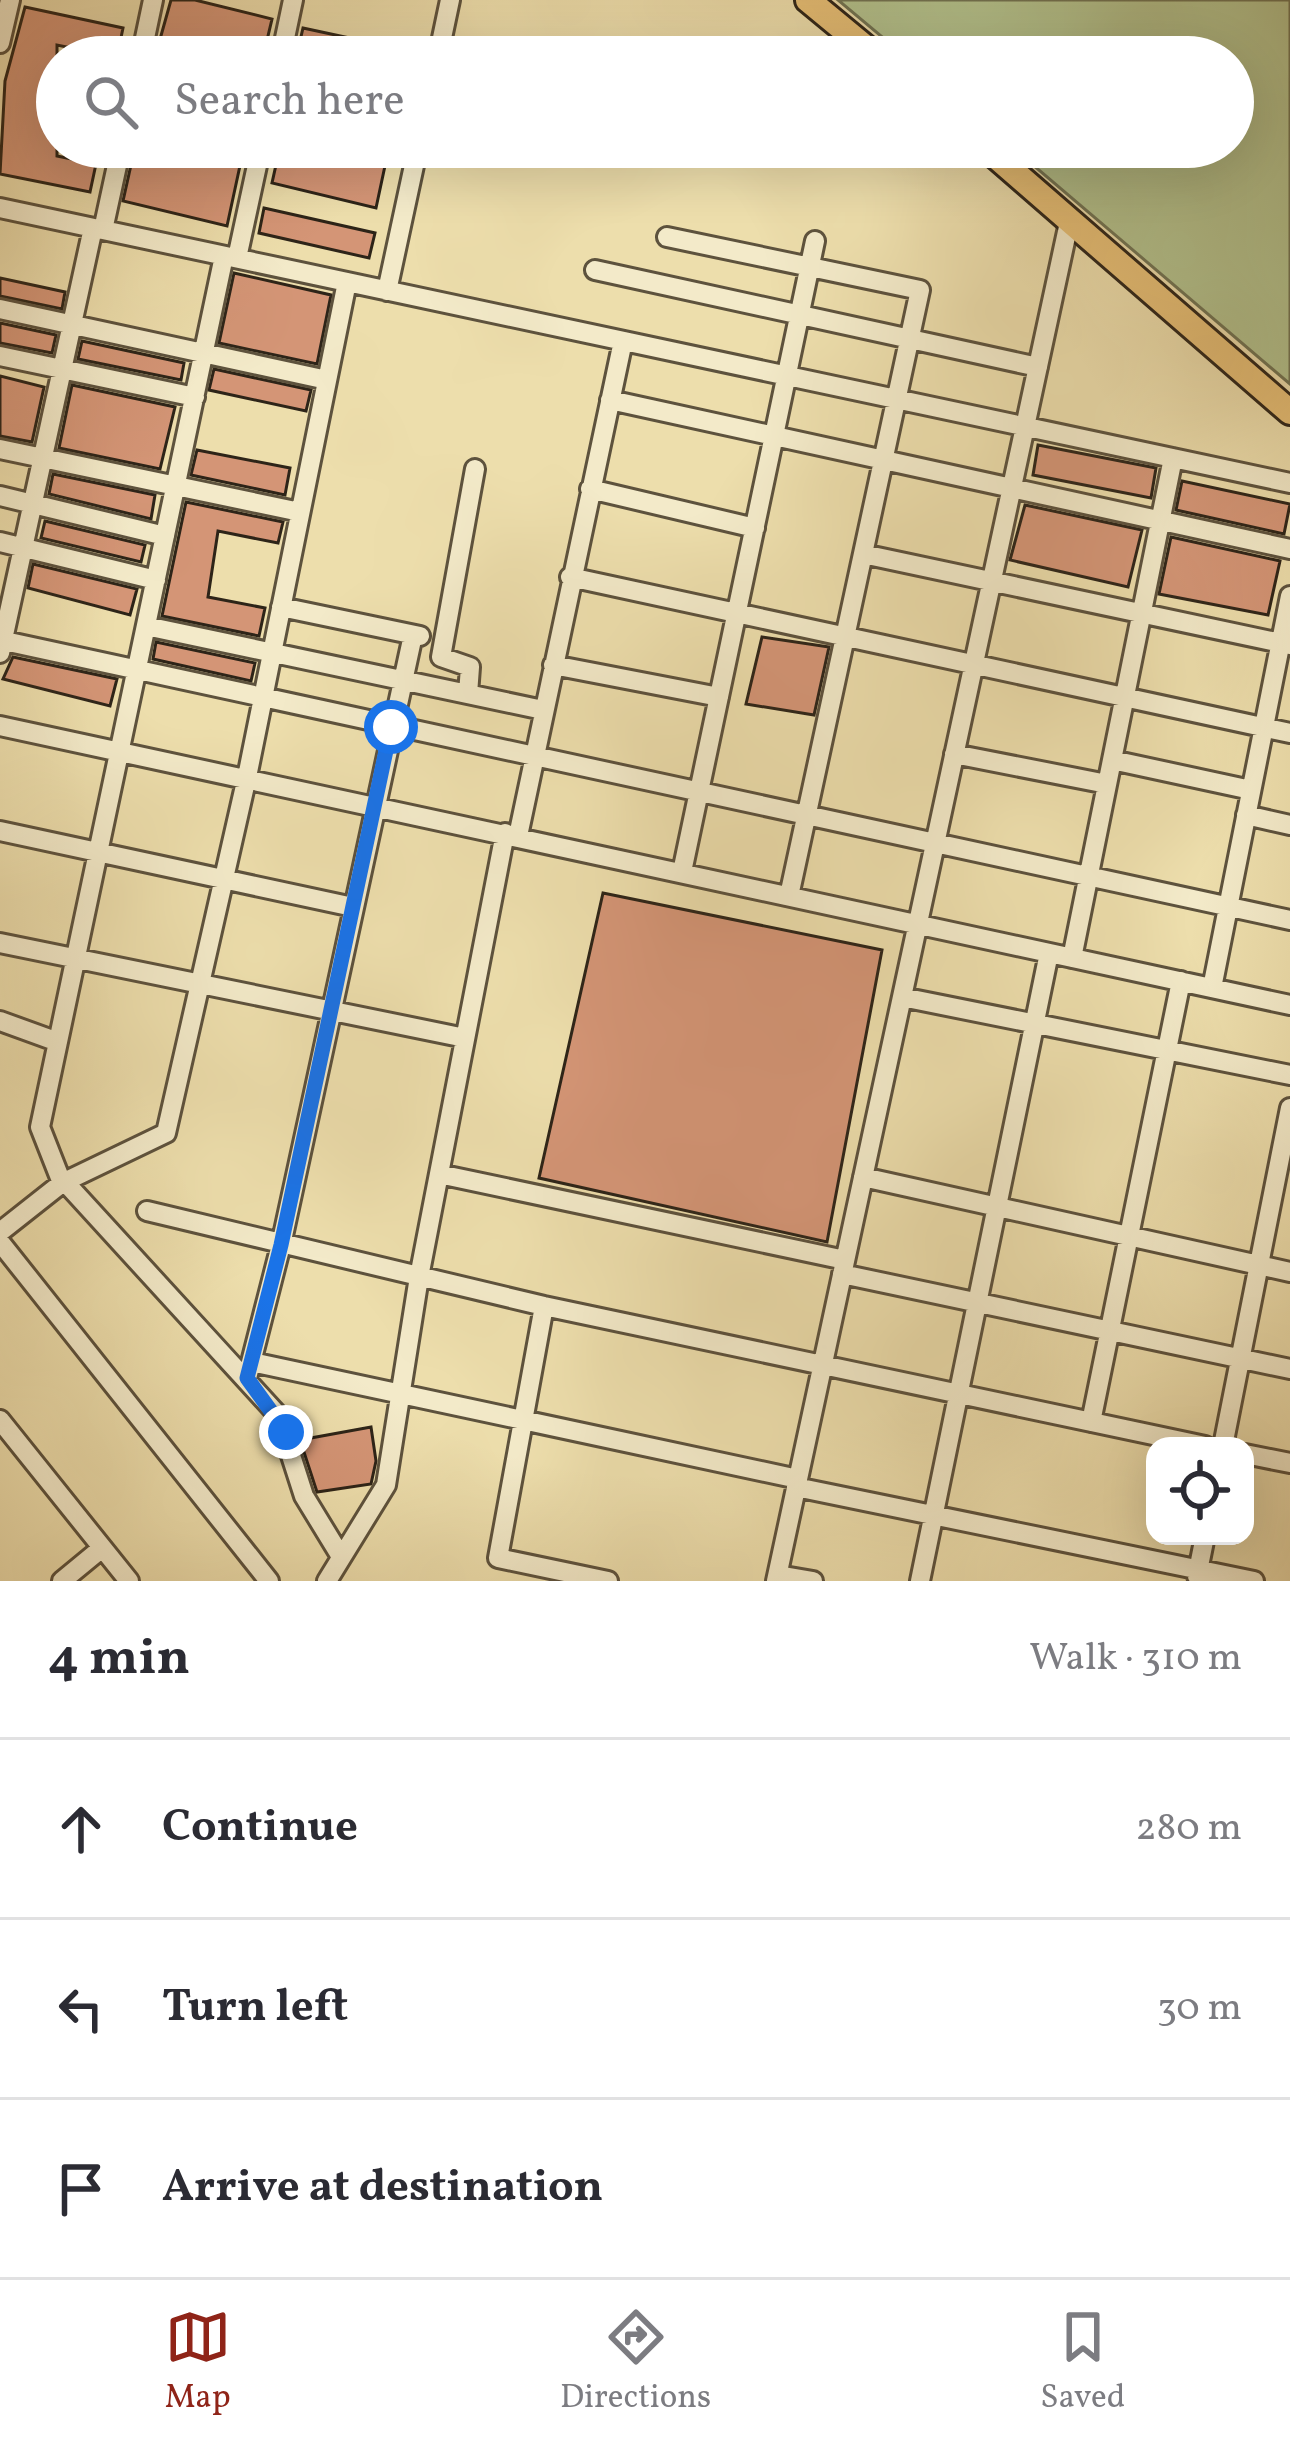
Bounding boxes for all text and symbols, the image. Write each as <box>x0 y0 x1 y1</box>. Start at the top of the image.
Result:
search box <box>36 36 1254 168</box>
icon: search <box>78 69 144 135</box>
text: Search here <box>174 71 405 134</box>
route start <box>364 700 418 754</box>
route end <box>259 1405 313 1459</box>
map controls <box>1146 1437 1254 1545</box>
button: locate <box>1146 1437 1254 1545</box>
text: 4 min <box>48 1624 190 1695</box>
text: Walk · 310 m <box>1029 1632 1242 1686</box>
icon: ahead <box>48 1796 114 1862</box>
text: Continue <box>162 1797 358 1860</box>
text: 280 m <box>1135 1802 1242 1856</box>
icon: left <box>48 1976 114 2042</box>
text: Turn left <box>162 1977 348 2040</box>
text: 30 m <box>1157 1982 1242 2036</box>
icon: arrive <box>48 2156 114 2222</box>
text: Arrive at destination <box>162 2157 603 2220</box>
tab: Map <box>165 2304 231 2422</box>
tab: Directions <box>560 2304 711 2422</box>
tab: Saved <box>1040 2304 1125 2422</box>

